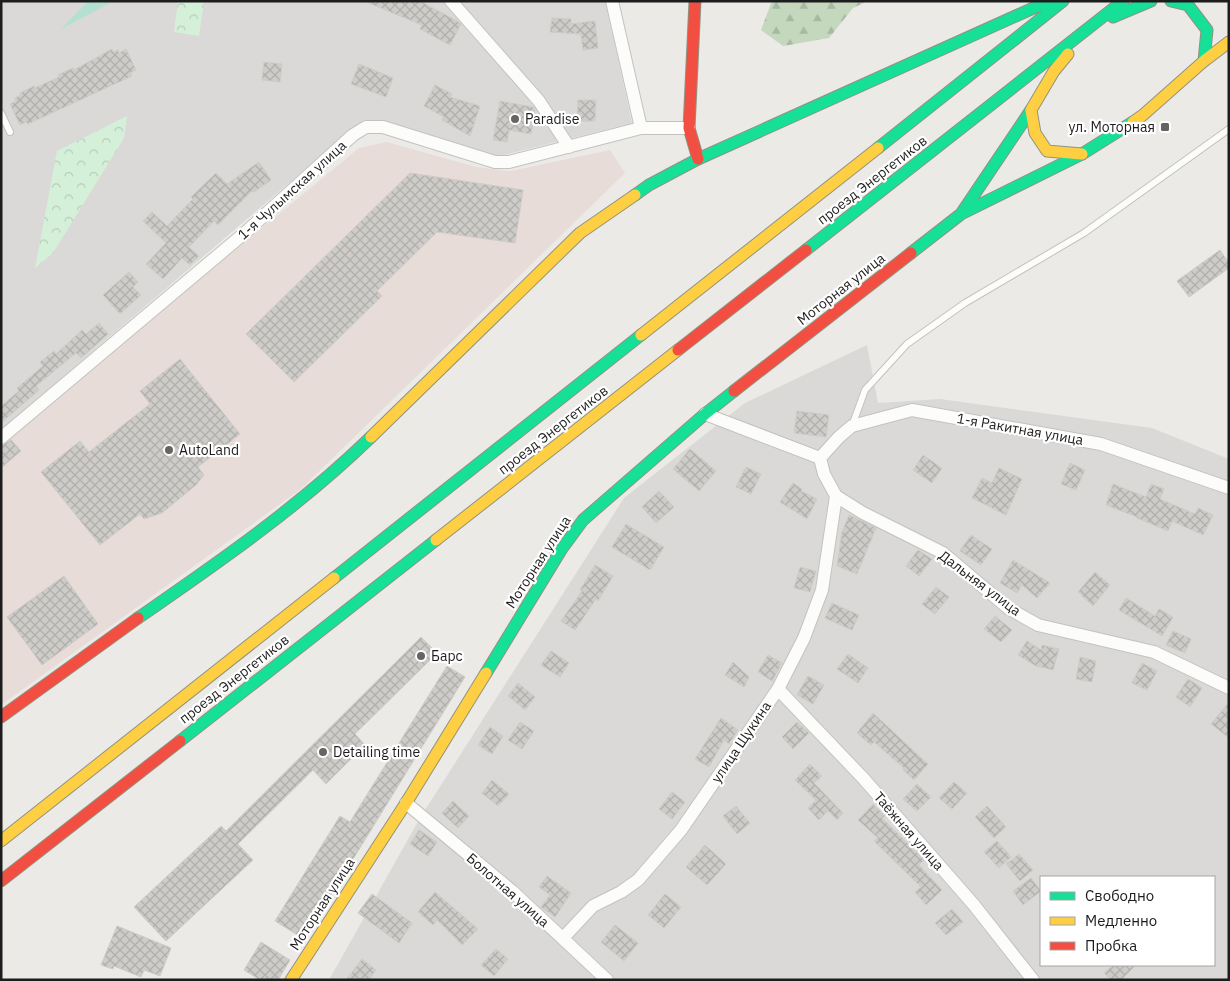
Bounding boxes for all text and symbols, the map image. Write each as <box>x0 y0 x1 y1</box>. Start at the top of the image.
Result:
place label: Paradise <box>525 110 580 128</box>
marker: Paradise <box>509 113 521 125</box>
place label: ул. Моторная <box>1069 118 1155 136</box>
marker: ул. Моторная <box>1159 121 1171 133</box>
street label: проезд Энергетиков <box>813 131 931 229</box>
street label: 1-я Чулымская улица <box>234 136 350 244</box>
street label: Моторная улица <box>793 249 889 329</box>
street label: проезд Энергетиков <box>494 381 612 479</box>
street label: 1-я Ракитная улица <box>955 409 1085 449</box>
place label: AutoLand <box>179 441 239 459</box>
marker: AutoLand <box>163 444 175 456</box>
street label: Моторная улица <box>501 512 575 612</box>
street label: Дальняя улица <box>935 546 1025 620</box>
street label: проезд Энергетиков <box>175 630 293 728</box>
place label: Барс <box>431 647 463 665</box>
marker: Барс <box>415 650 427 662</box>
street label: улица Щукина <box>707 697 775 786</box>
place label: Detailing time <box>333 743 421 761</box>
marker: Detailing time <box>317 746 329 758</box>
street label: Таёжная улица <box>870 788 948 874</box>
street label: Болотная улица <box>463 849 554 931</box>
street label: Моторная улица <box>285 854 359 954</box>
legend <box>1040 876 1215 966</box>
text: Свободно <box>1085 886 1154 905</box>
text: Медленно <box>1085 911 1157 930</box>
text: Пробка <box>1085 936 1137 955</box>

